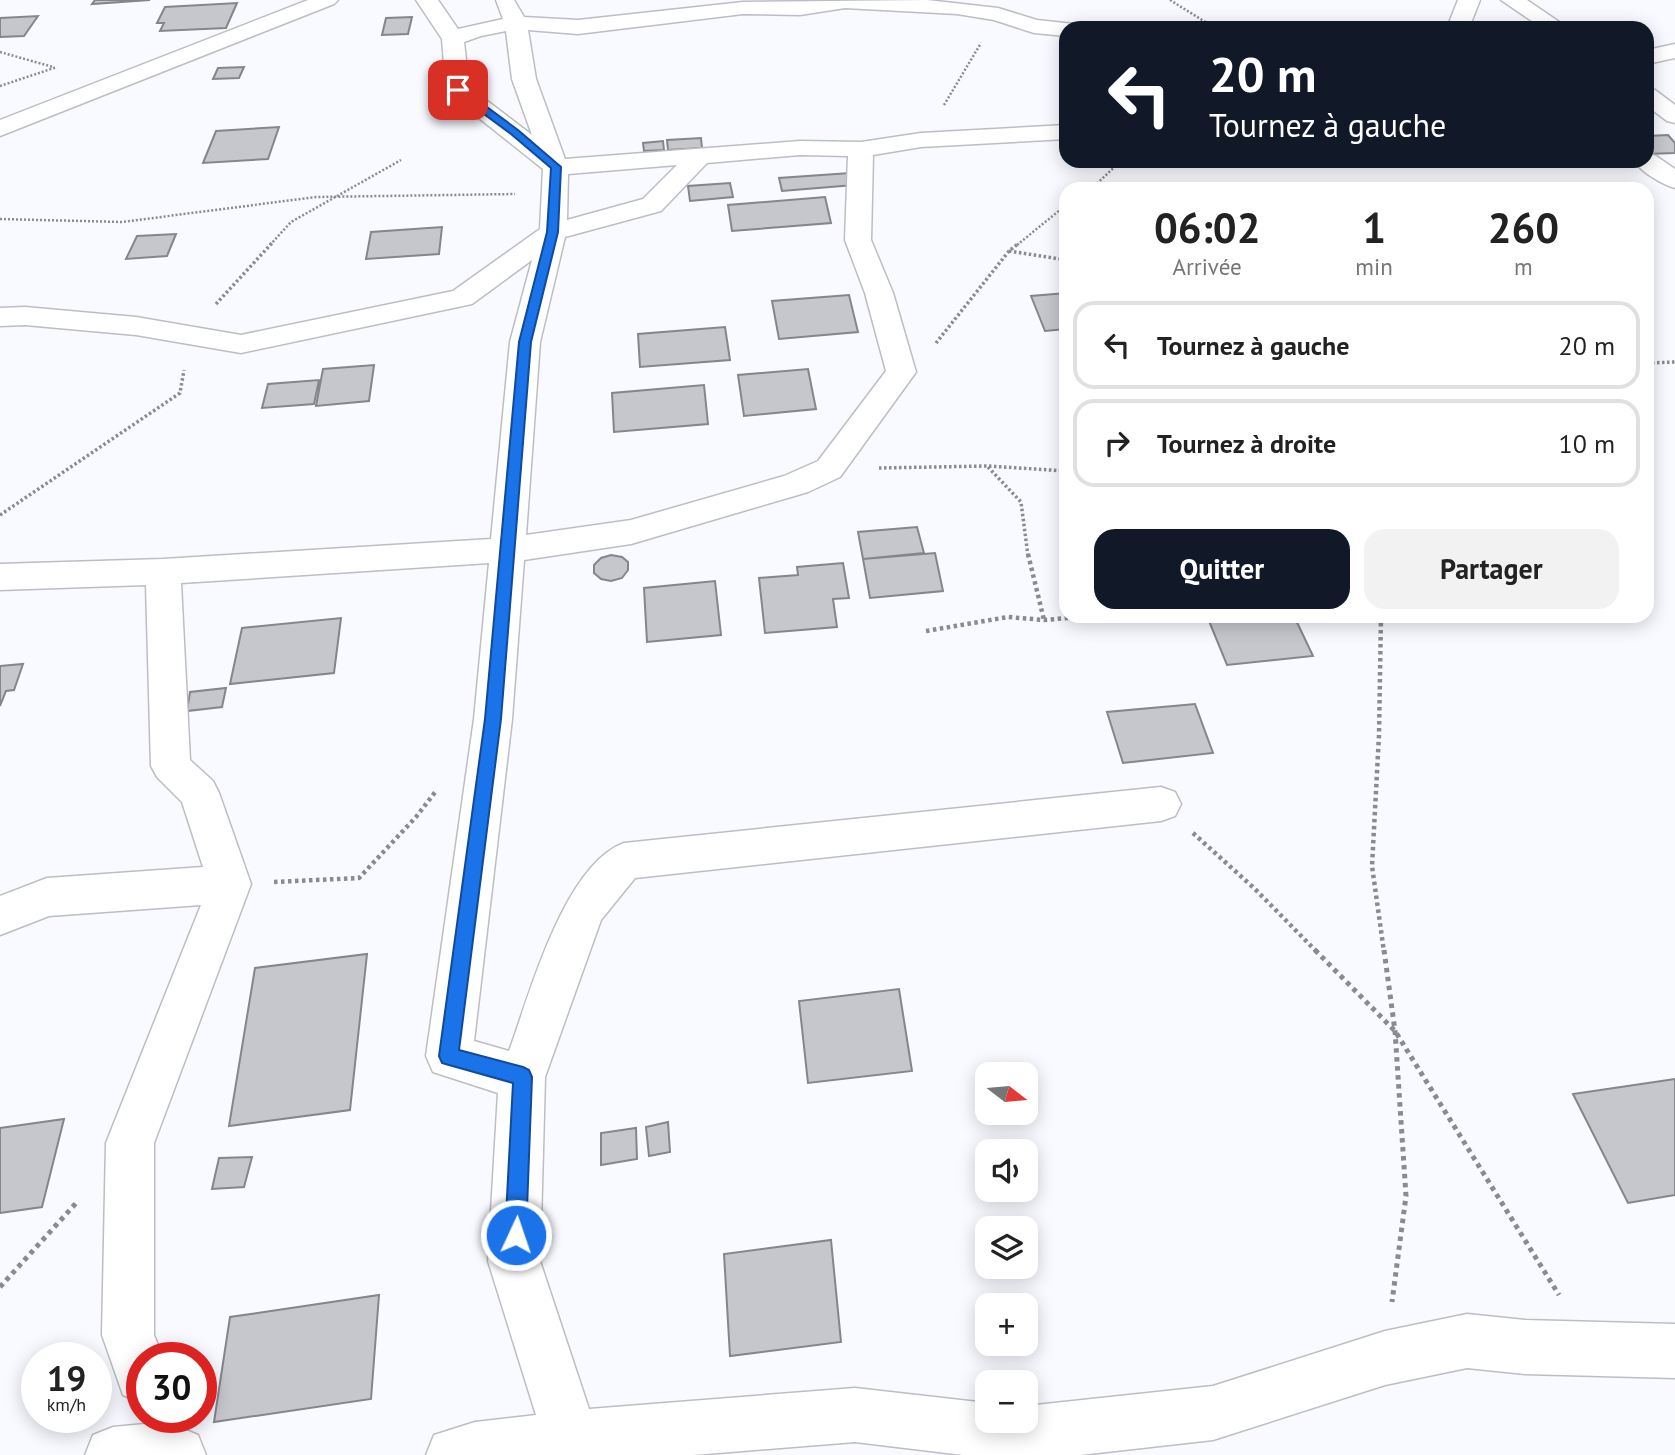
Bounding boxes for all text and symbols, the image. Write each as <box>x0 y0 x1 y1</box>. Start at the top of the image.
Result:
text: 20 m <box>1209 42 1316 106</box>
icon: left <box>1094 49 1185 140</box>
pin <box>428 60 488 120</box>
icon: arrive <box>439 71 477 109</box>
text: Tournez à gauche <box>1209 104 1446 146</box>
text: 06:02 <box>1154 200 1260 255</box>
text: 1 <box>1362 200 1386 255</box>
text: 260 <box>1488 200 1559 255</box>
text: Arrivée <box>1173 252 1242 281</box>
text: min <box>1355 252 1393 281</box>
text: m <box>1514 252 1533 281</box>
icon: left <box>1098 326 1136 364</box>
text: Tournez à gauche <box>1157 329 1349 362</box>
text: 20 m <box>1559 329 1615 362</box>
icon: right <box>1098 424 1136 462</box>
text: Tournez à droite <box>1157 427 1336 460</box>
text: 10 m <box>1559 427 1615 460</box>
button: Quitter <box>1094 529 1350 609</box>
button: Partager <box>1364 529 1619 609</box>
north arrow <box>975 1062 1038 1125</box>
map controls <box>975 1062 1038 1433</box>
button: sound <box>975 1139 1038 1202</box>
position arrow <box>479 1198 553 1272</box>
button: layers <box>975 1216 1038 1279</box>
button: + <box>975 1293 1038 1356</box>
speed limit sign: 30 <box>126 1342 217 1433</box>
text: 19 <box>47 1355 86 1401</box>
button: − <box>975 1370 1038 1433</box>
text: km/h <box>47 1393 86 1416</box>

